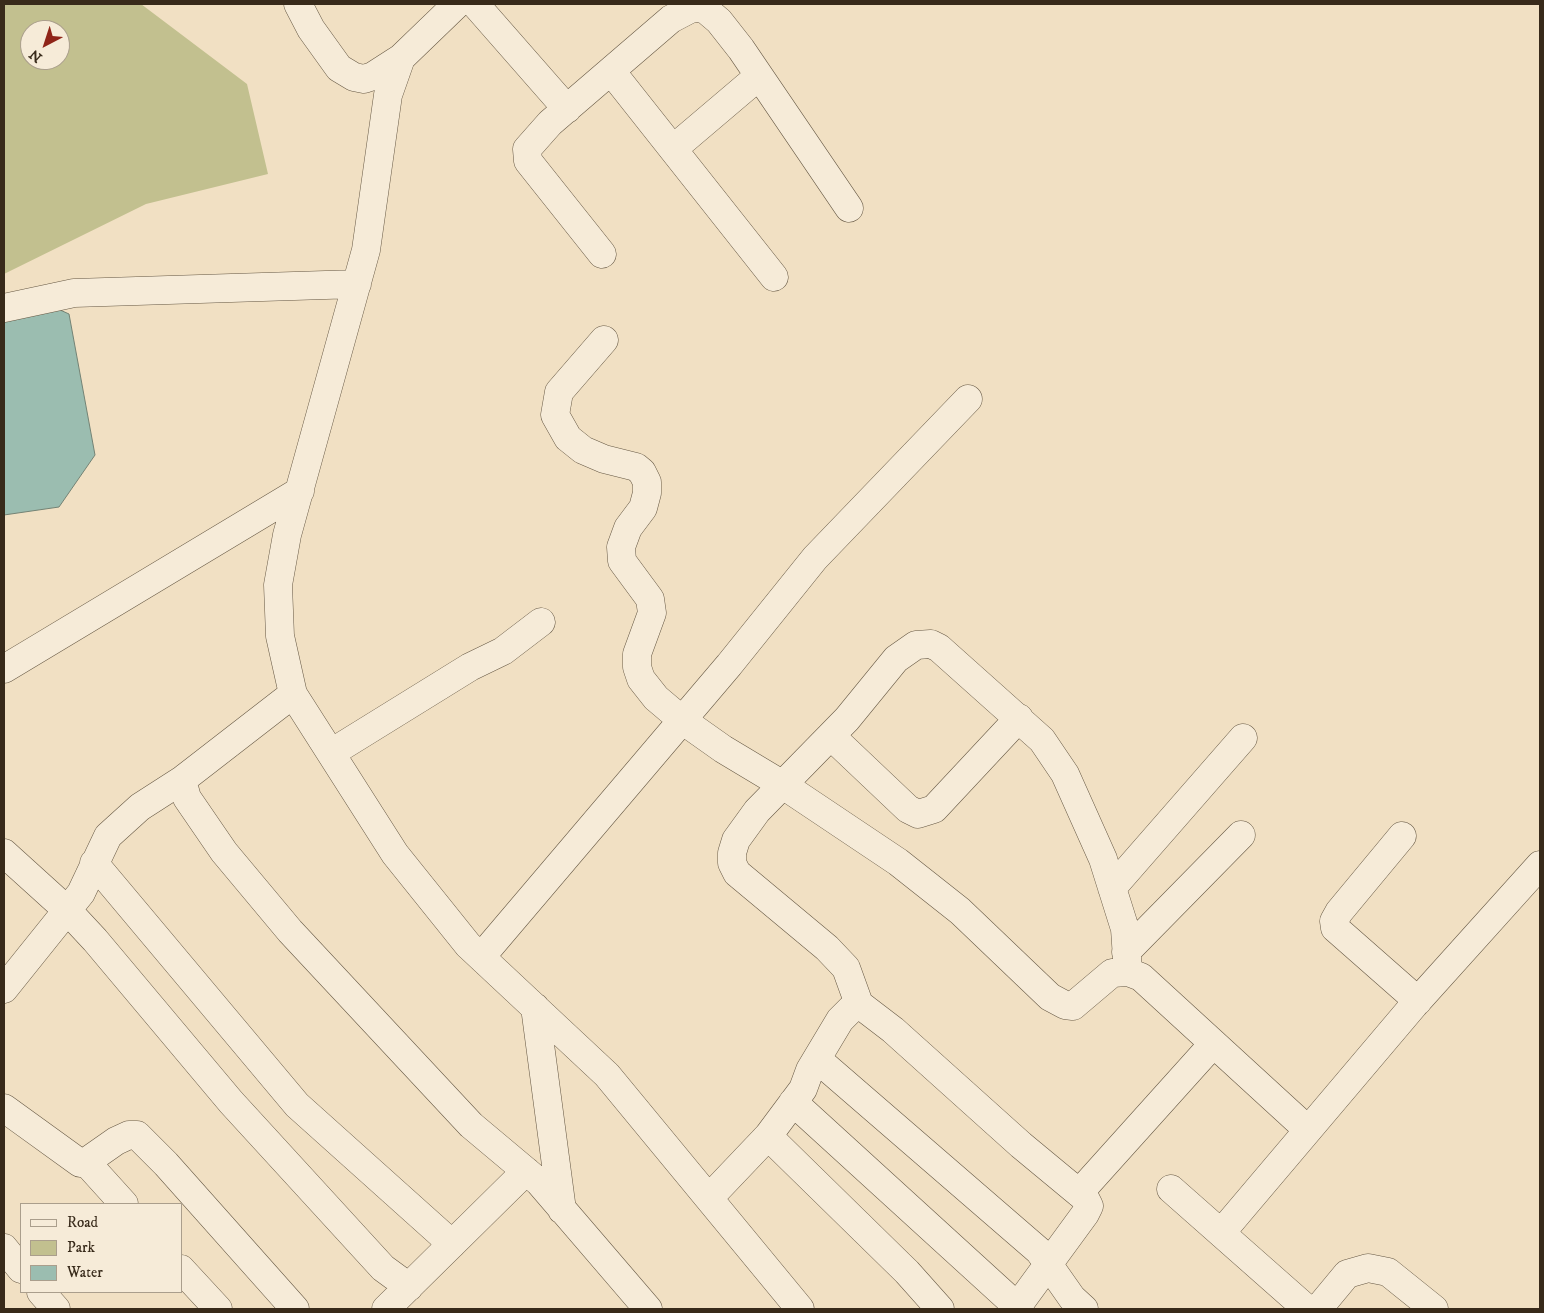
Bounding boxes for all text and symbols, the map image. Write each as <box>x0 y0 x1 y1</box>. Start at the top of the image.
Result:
north arrow <box>20 20 70 70</box>
text: N <box>26 45 46 66</box>
legend <box>20 1203 182 1293</box>
text: Road <box>67 1213 98 1232</box>
text: Park <box>67 1238 95 1257</box>
text: Water <box>67 1263 103 1282</box>

